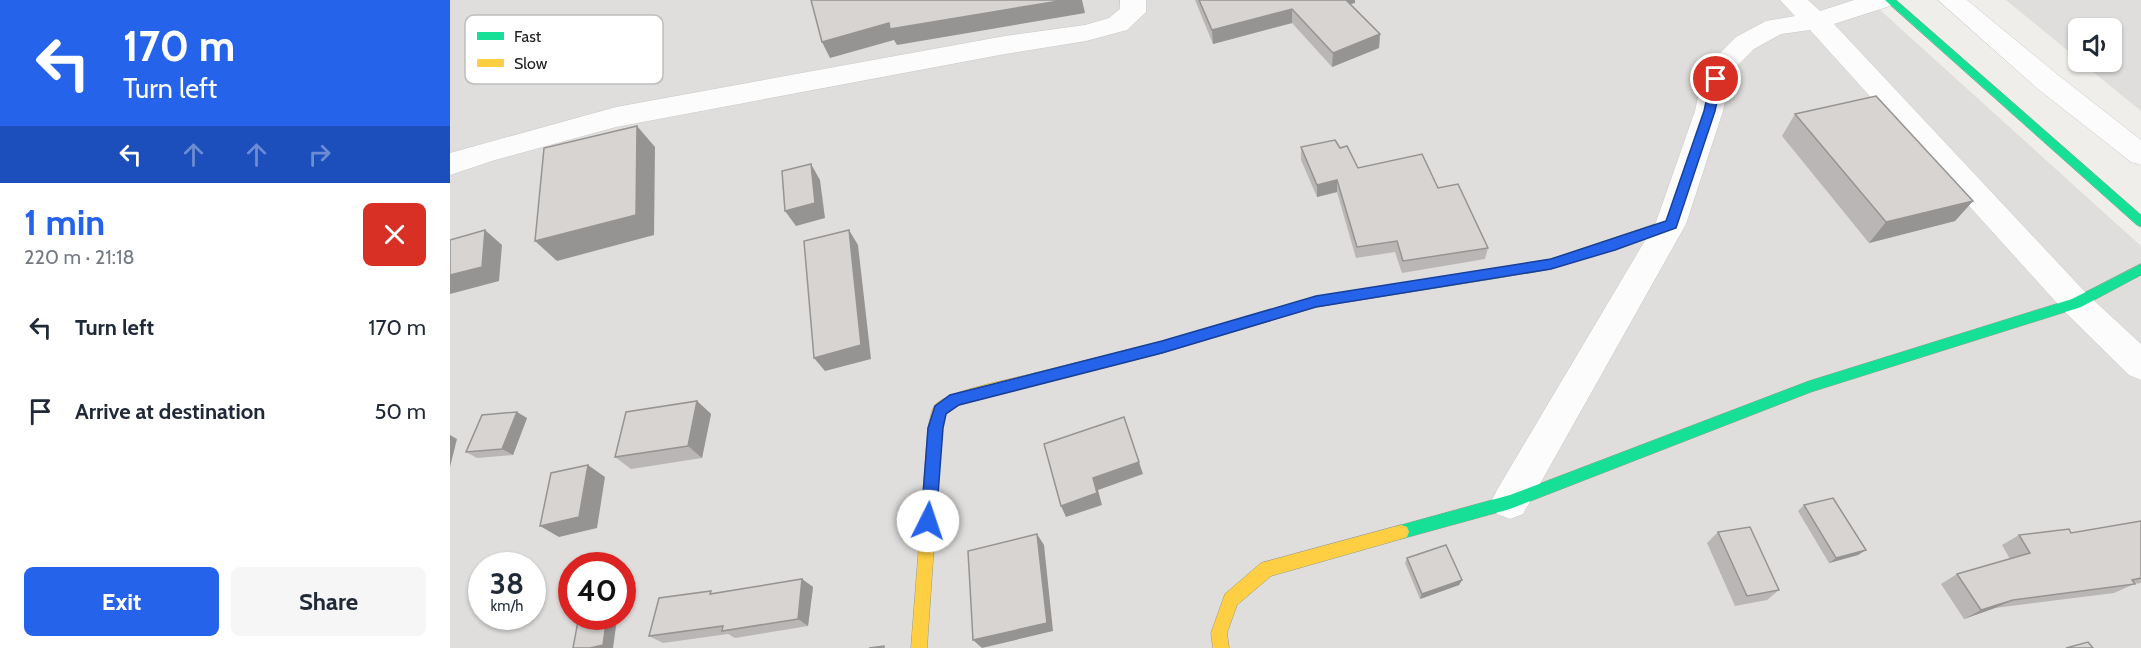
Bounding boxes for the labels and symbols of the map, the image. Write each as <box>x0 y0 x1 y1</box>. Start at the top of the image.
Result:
legend <box>465 15 663 84</box>
text: Fast <box>514 27 542 46</box>
pin <box>1690 53 1741 104</box>
text: Slow <box>514 54 548 73</box>
position arrow <box>896 489 960 553</box>
speed limit sign: 40 <box>558 552 636 630</box>

